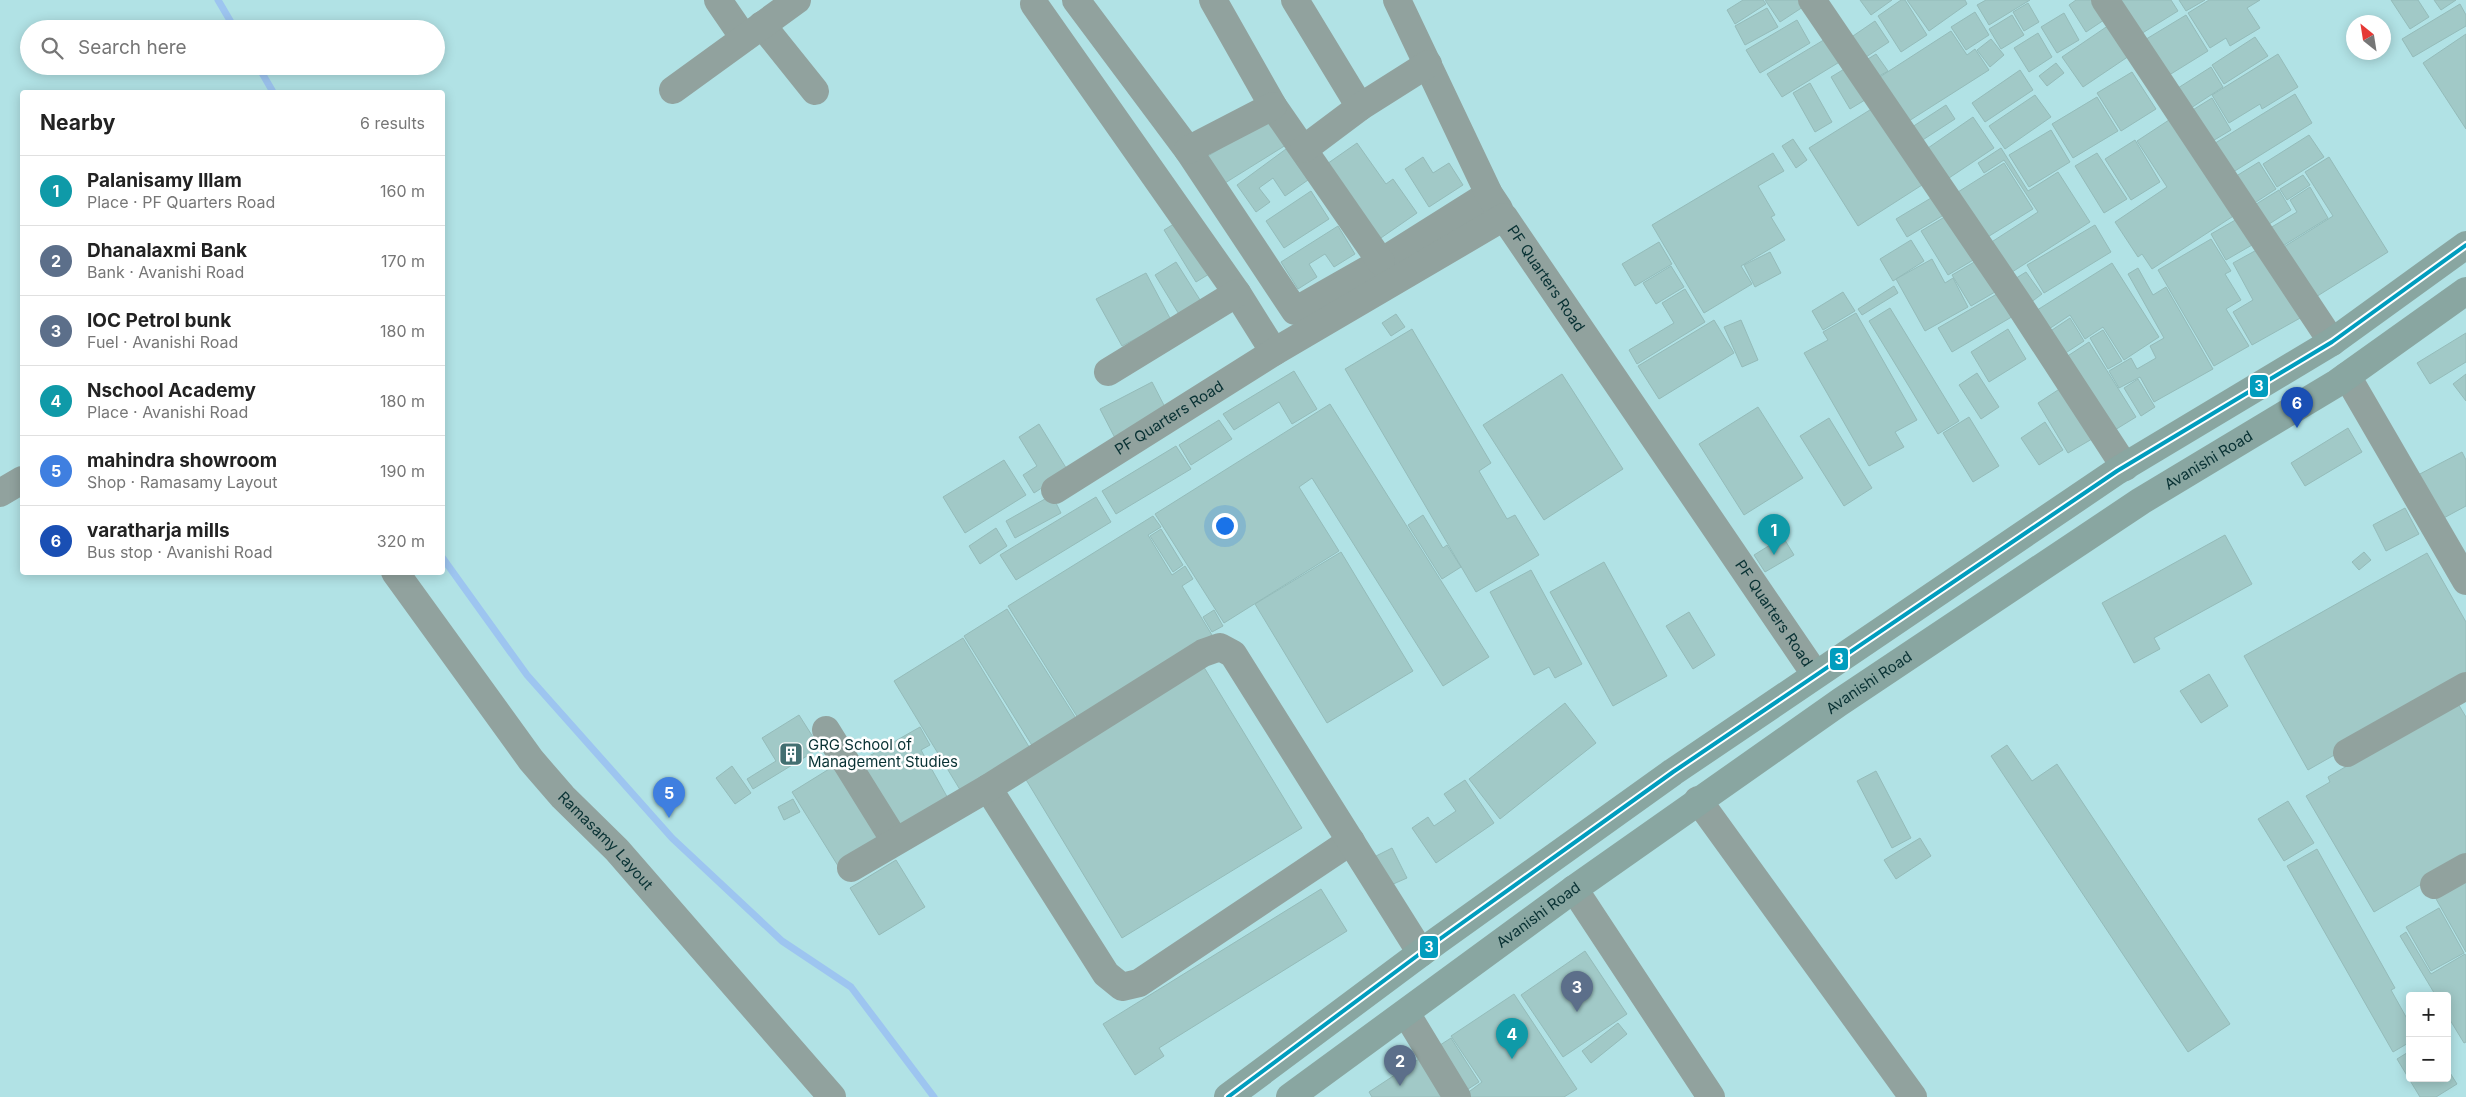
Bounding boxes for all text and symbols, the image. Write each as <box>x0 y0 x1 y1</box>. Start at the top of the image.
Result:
north arrow <box>2346 15 2391 60</box>
search box <box>20 20 445 75</box>
icon: search <box>38 34 66 62</box>
text: Search here <box>78 36 187 59</box>
text: Nearby <box>40 110 115 135</box>
text: 6 results <box>360 113 425 133</box>
text: Palanisamy Illam <box>87 169 242 192</box>
text: 1 <box>53 181 59 201</box>
text: 160 m <box>380 181 425 201</box>
text: Place · PF Quarters Road <box>87 192 275 212</box>
street label: PF Quarters Road <box>1503 221 1589 335</box>
text: Dhanalaxmi Bank <box>87 239 247 262</box>
text: 2 <box>51 251 61 271</box>
text: 170 m <box>381 251 425 271</box>
text: Bank · Avanishi Road <box>87 262 244 282</box>
text: IOC Petrol bunk <box>87 309 231 332</box>
text: 3 <box>51 321 61 341</box>
text: 180 m <box>380 321 425 341</box>
text: Fuel · Avanishi Road <box>87 332 238 352</box>
line badge: 3 <box>2249 374 2269 398</box>
street label: PF Quarters Road <box>1111 376 1227 459</box>
text: 3 <box>2254 377 2264 394</box>
text: Nschool Academy <box>87 379 256 402</box>
pin: 6 <box>2281 387 2313 428</box>
text: 4 <box>51 391 61 411</box>
text: 180 m <box>380 391 425 411</box>
text: Place · Avanishi Road <box>87 402 248 422</box>
street label: Avanishi Road <box>2161 426 2256 494</box>
text: mahindra showroom <box>87 449 277 472</box>
text: 5 <box>51 461 61 481</box>
text: 190 m <box>380 461 425 481</box>
text: Shop · Ramasamy Layout <box>87 472 277 492</box>
your location <box>1212 513 1238 539</box>
pin: 1 <box>1758 514 1790 555</box>
text: varatharja mills <box>87 519 230 542</box>
text: 6 <box>51 531 61 551</box>
text: 320 m <box>377 531 425 551</box>
text: Bus stop · Avanishi Road <box>87 542 272 562</box>
street label: PF Quarters Road <box>1731 556 1817 670</box>
street label: Avanishi Road <box>1822 647 1915 718</box>
line badge: 3 <box>1829 647 1849 671</box>
text: 3 <box>1834 650 1844 667</box>
place label: GRG School of Management Studies <box>808 735 958 771</box>
building icon: GRG School of Management Studies <box>778 741 804 767</box>
pin: 5 <box>653 777 685 818</box>
street label: Ramasamy Layout <box>554 787 657 894</box>
street label: Avanishi Road <box>1492 878 1584 952</box>
line badge: 3 <box>1419 935 1439 959</box>
text: 3 <box>1424 938 1434 955</box>
pin: 3 <box>1561 971 1593 1012</box>
map controls <box>2406 992 2451 1082</box>
button: + <box>2406 992 2451 1037</box>
pin: 4 <box>1496 1018 1528 1059</box>
button: − <box>2406 1037 2451 1082</box>
pin: 2 <box>1384 1045 1416 1086</box>

